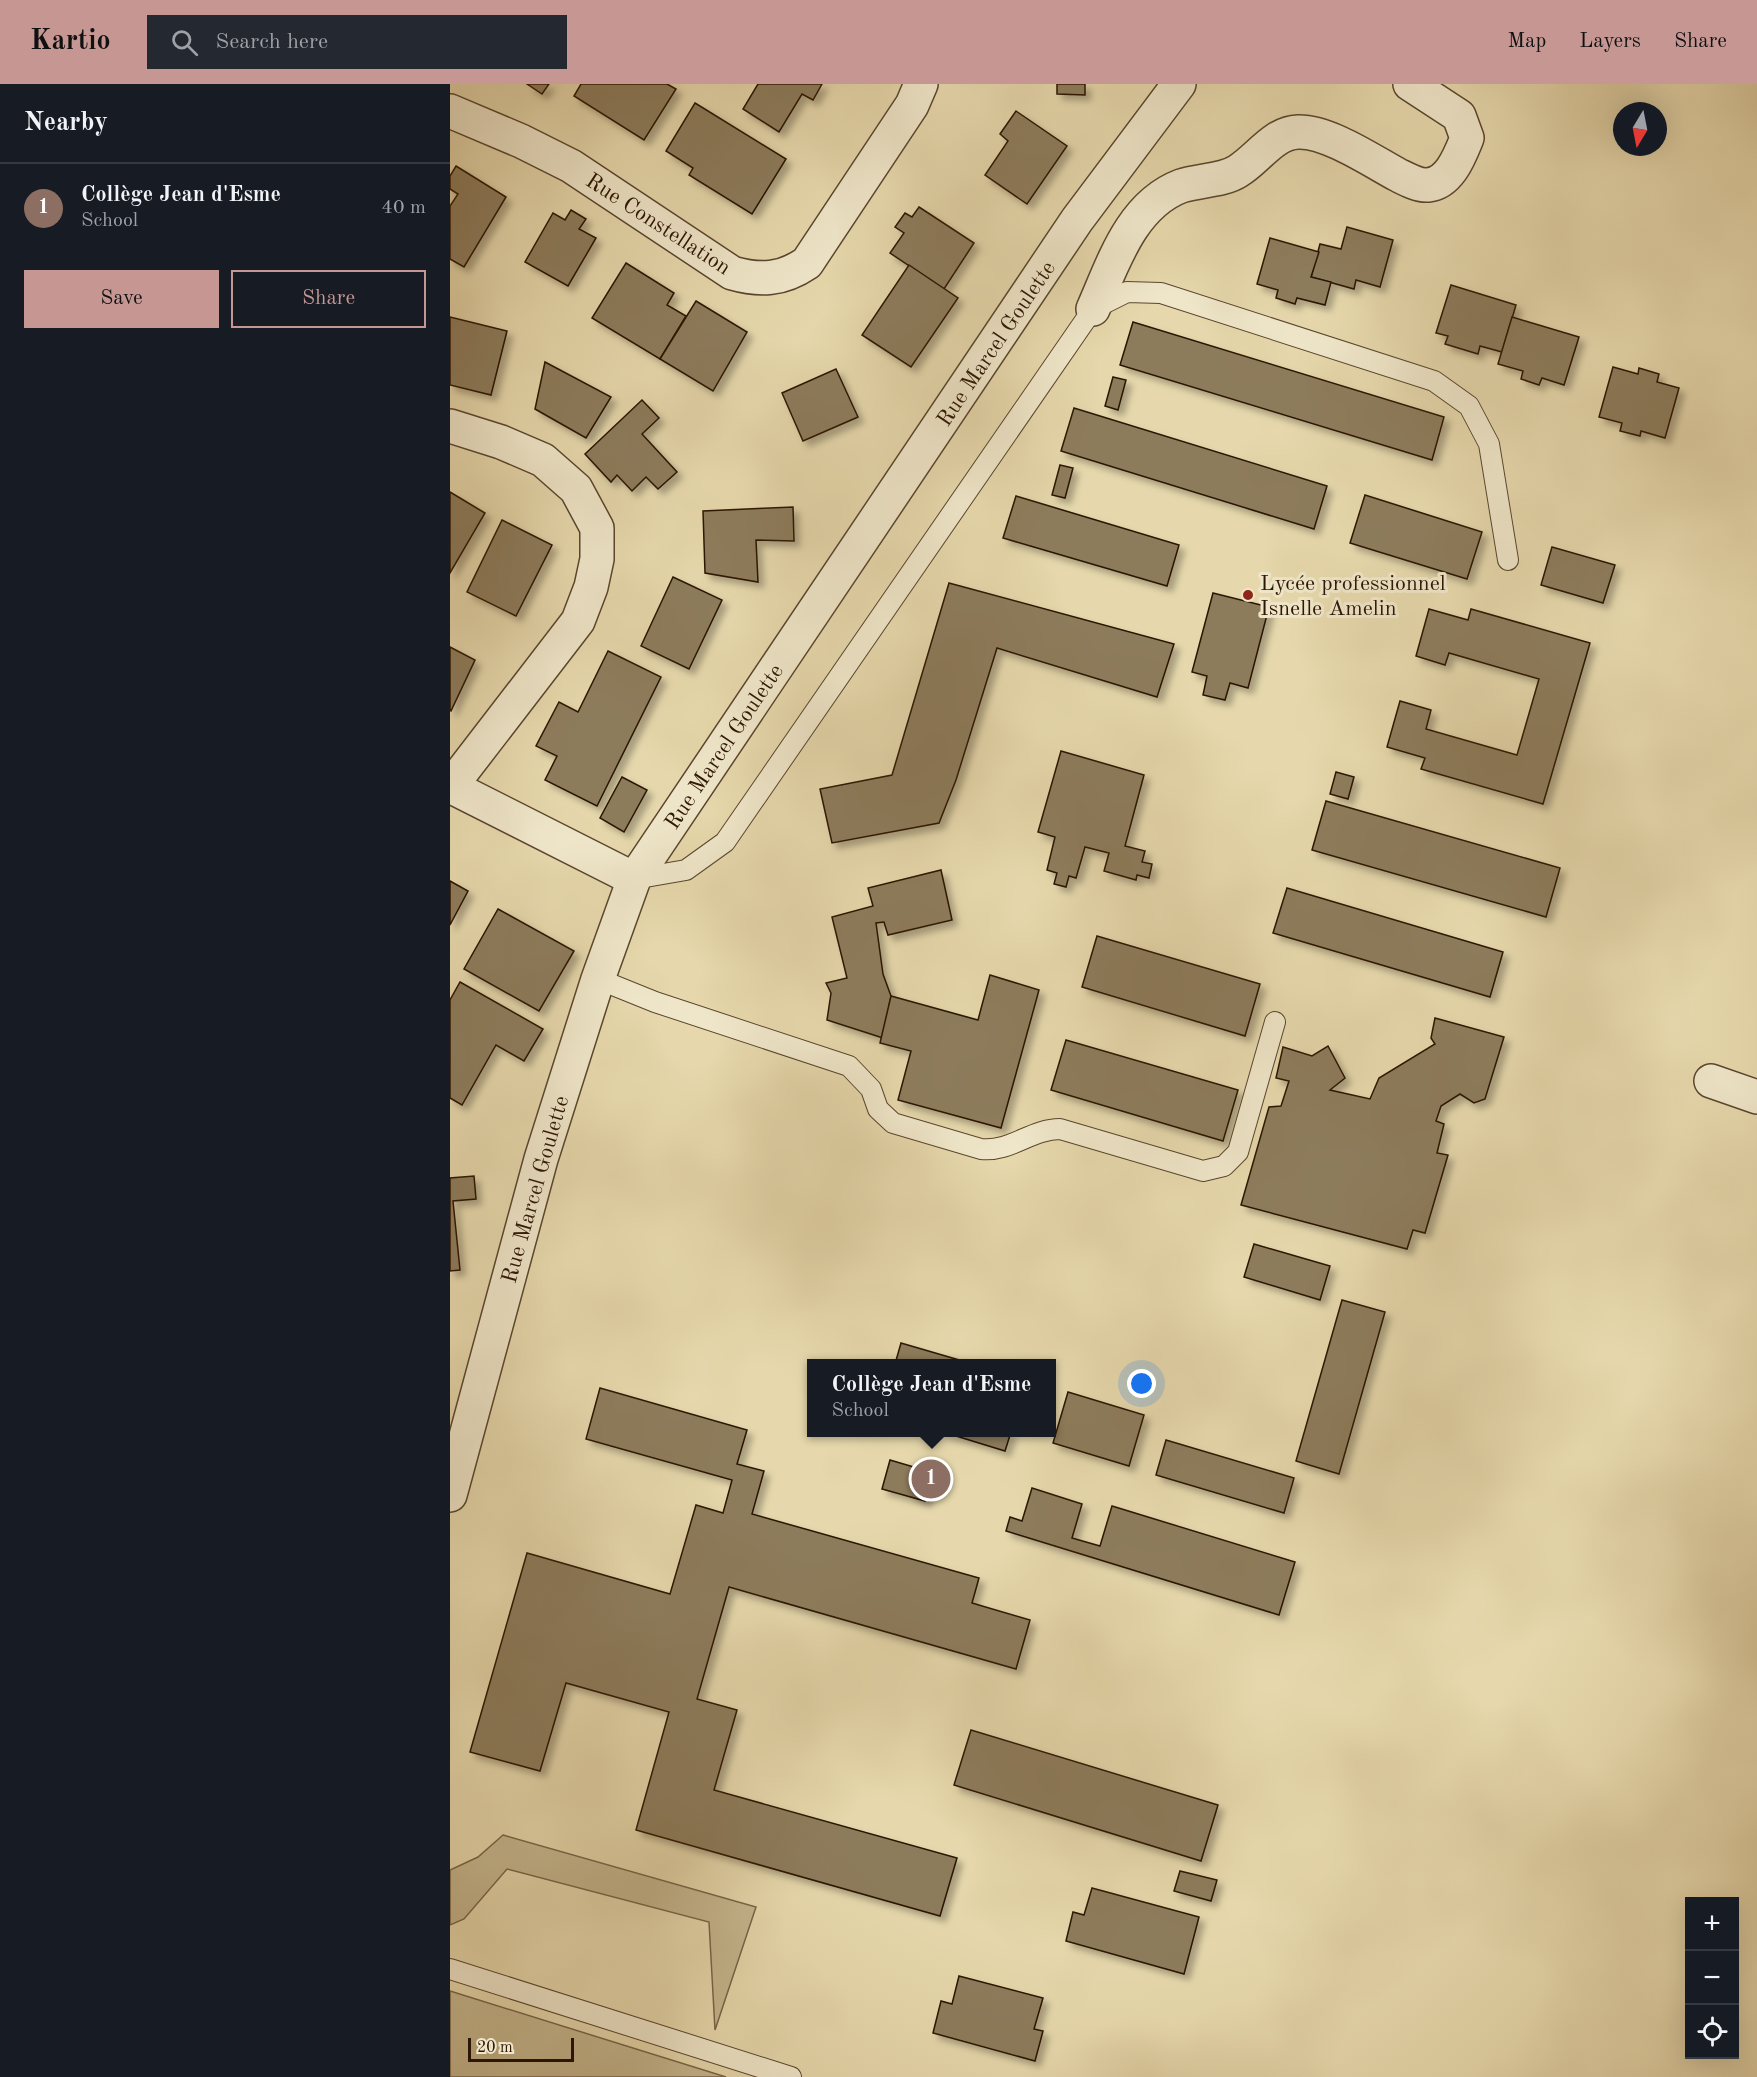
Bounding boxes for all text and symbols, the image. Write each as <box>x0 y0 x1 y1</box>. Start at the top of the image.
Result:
search box <box>147 15 567 69</box>
icon: search <box>168 26 201 59</box>
text: Kartio <box>30 28 111 56</box>
text: Search here <box>216 31 328 53</box>
text: Map <box>1507 31 1546 52</box>
text: Layers <box>1579 31 1641 52</box>
text: Share <box>1674 31 1727 52</box>
north arrow <box>1613 102 1667 156</box>
text: Nearby <box>24 110 108 136</box>
street label: Rue Constellation <box>582 170 734 280</box>
text: Collège Jean d'Esme <box>81 184 281 206</box>
text: 1 <box>38 198 49 218</box>
text: 40 m <box>381 198 426 218</box>
text: School <box>81 211 138 231</box>
street label: Rue Marcel Goulette <box>933 258 1060 431</box>
button: Save <box>24 270 219 328</box>
button: Share <box>231 270 426 328</box>
place label: Lycée professionnel Isnelle Amelin <box>1260 573 1446 620</box>
marker: Lycée professionnel Isnelle Amelin <box>1241 588 1255 602</box>
street label: Rue Marcel Goulette <box>661 661 788 834</box>
street label: Rue Marcel Goulette <box>499 1093 573 1286</box>
popup <box>807 1359 1056 1437</box>
your location <box>1127 1369 1156 1398</box>
text: Collège Jean d'Esme <box>832 1374 1031 1396</box>
text: School <box>832 1401 889 1421</box>
pin: 1 <box>912 1456 950 1502</box>
map controls <box>1685 1897 1739 2059</box>
button: + <box>1685 1897 1739 1951</box>
button: − <box>1685 1951 1739 2005</box>
button: locate <box>1685 2005 1739 2059</box>
scale bar <box>468 2035 574 2062</box>
text: 20 m <box>477 2040 513 2056</box>

